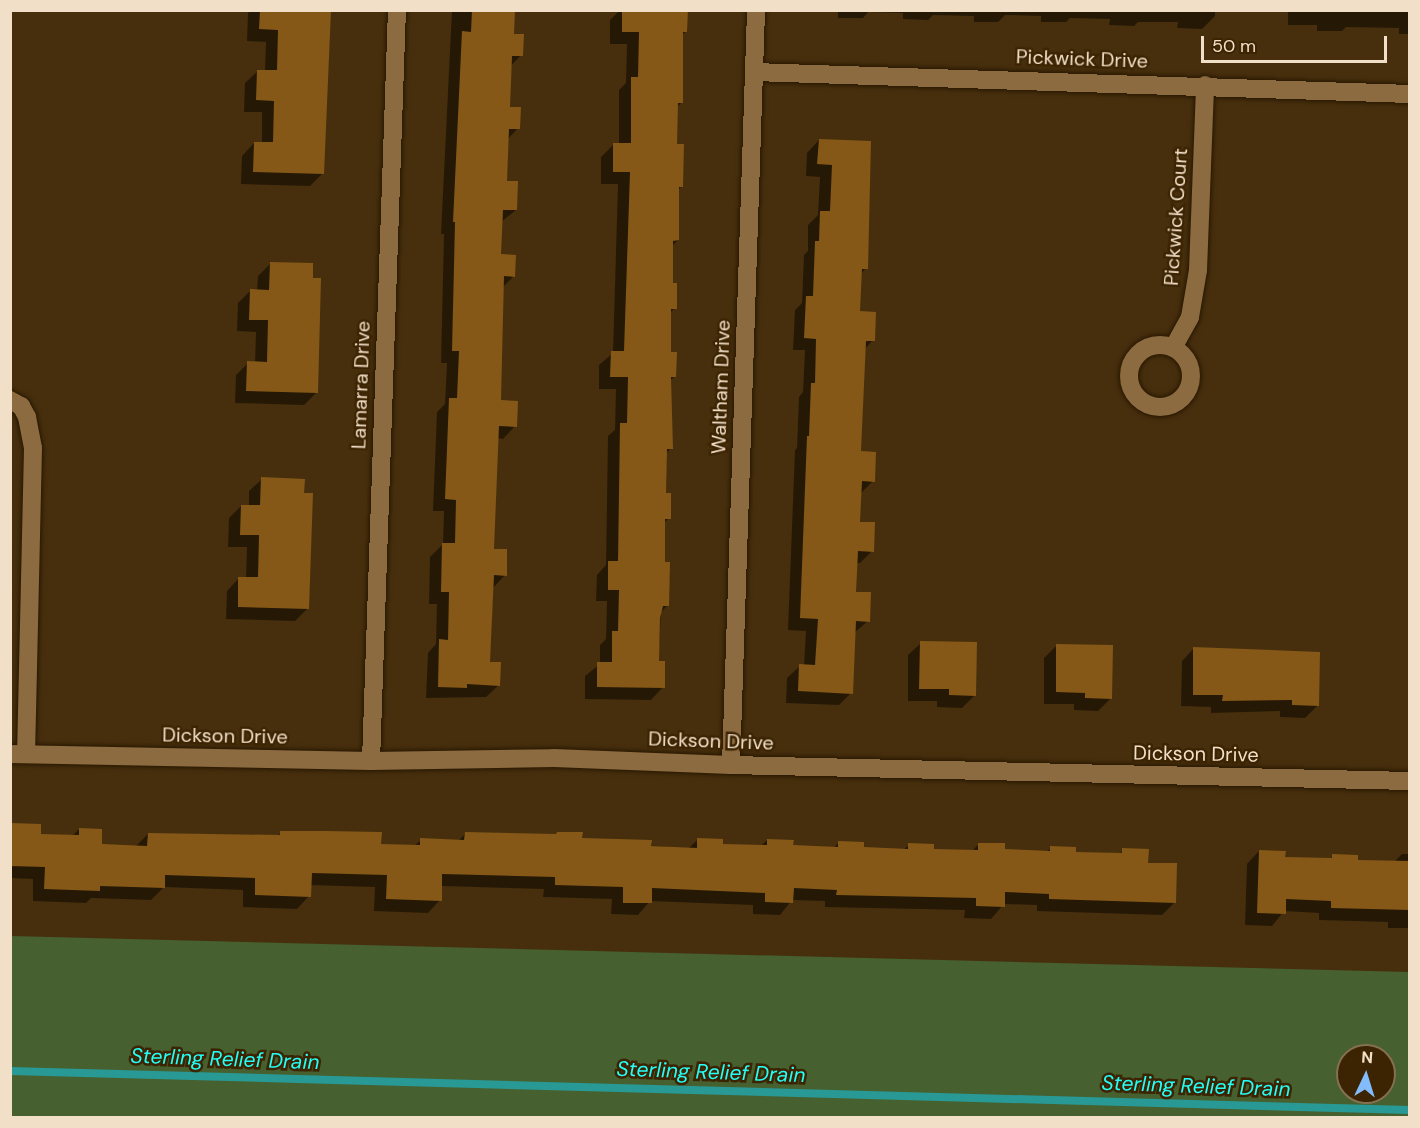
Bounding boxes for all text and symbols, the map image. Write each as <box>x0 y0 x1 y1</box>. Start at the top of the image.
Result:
scale bar <box>1204 24 1390 62</box>
text: 50 m <box>1212 34 1256 58</box>
street label: Pickwick Drive <box>1016 45 1148 73</box>
street label: Pickwick Court <box>1159 147 1193 287</box>
street label: Waltham Drive <box>707 319 735 455</box>
street label: Lamarra Drive <box>347 320 375 450</box>
street label: Dickson Drive <box>162 723 288 749</box>
street label: Dickson Drive <box>648 727 774 755</box>
street label: Dickson Drive <box>1133 741 1259 767</box>
water label: Sterling Relief Drain <box>130 1043 320 1075</box>
north arrow <box>1336 1044 1396 1104</box>
text: N <box>1361 1047 1374 1068</box>
water label: Sterling Relief Drain <box>616 1056 806 1088</box>
water label: Sterling Relief Drain <box>1101 1070 1291 1102</box>

